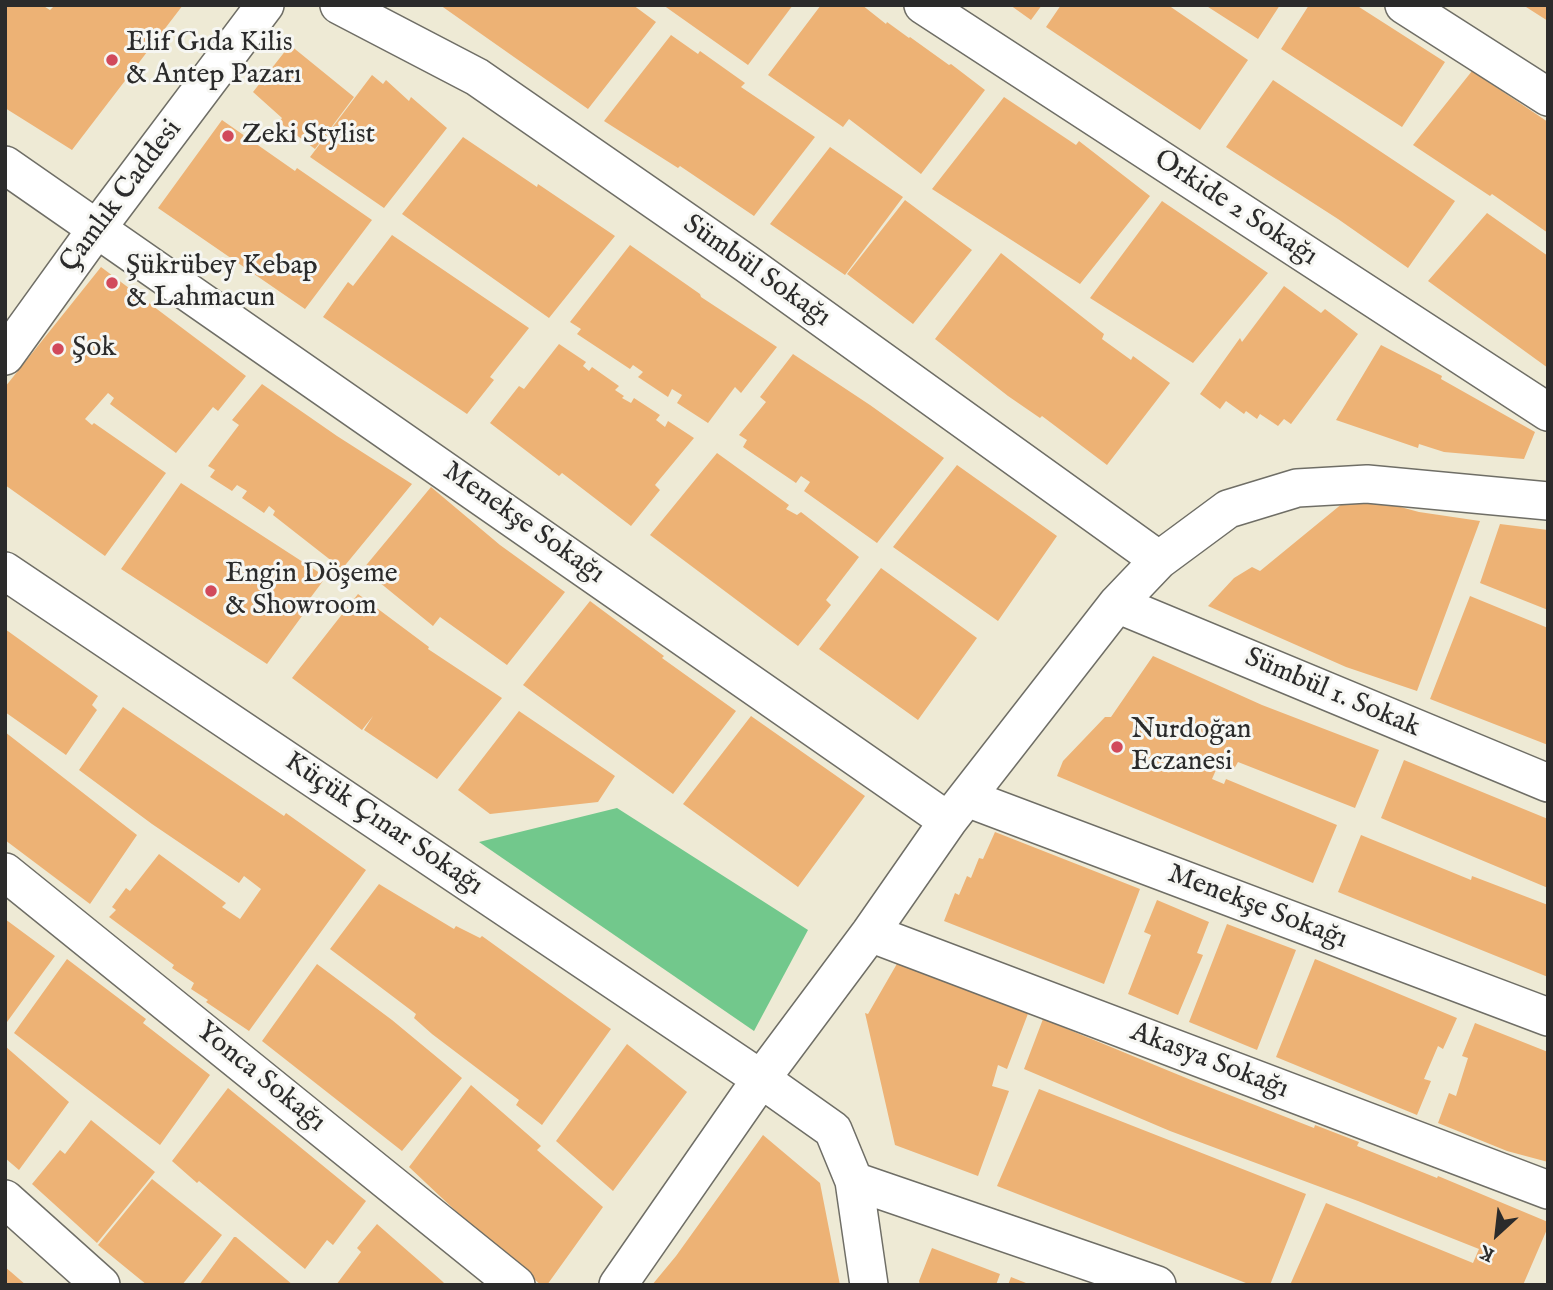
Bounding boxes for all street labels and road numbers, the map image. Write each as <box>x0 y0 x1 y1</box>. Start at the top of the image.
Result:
street label: Çamlık Caddesi <box>54 114 190 280</box>
street label: Orkide 2 Sokağı <box>1147 144 1323 274</box>
street label: Sümbül Sokağı <box>676 209 836 335</box>
street label: Menekşe Sokağı <box>436 456 610 592</box>
street label: Sümbül 1. Sokak <box>1239 642 1425 746</box>
street label: Küçük Çınar Sokağı <box>277 746 489 904</box>
street label: Menekşe Sokağı <box>1162 858 1352 958</box>
street label: Yonca Sokağı <box>189 1016 331 1140</box>
street label: Akasya Sokağı <box>1125 1016 1293 1108</box>

